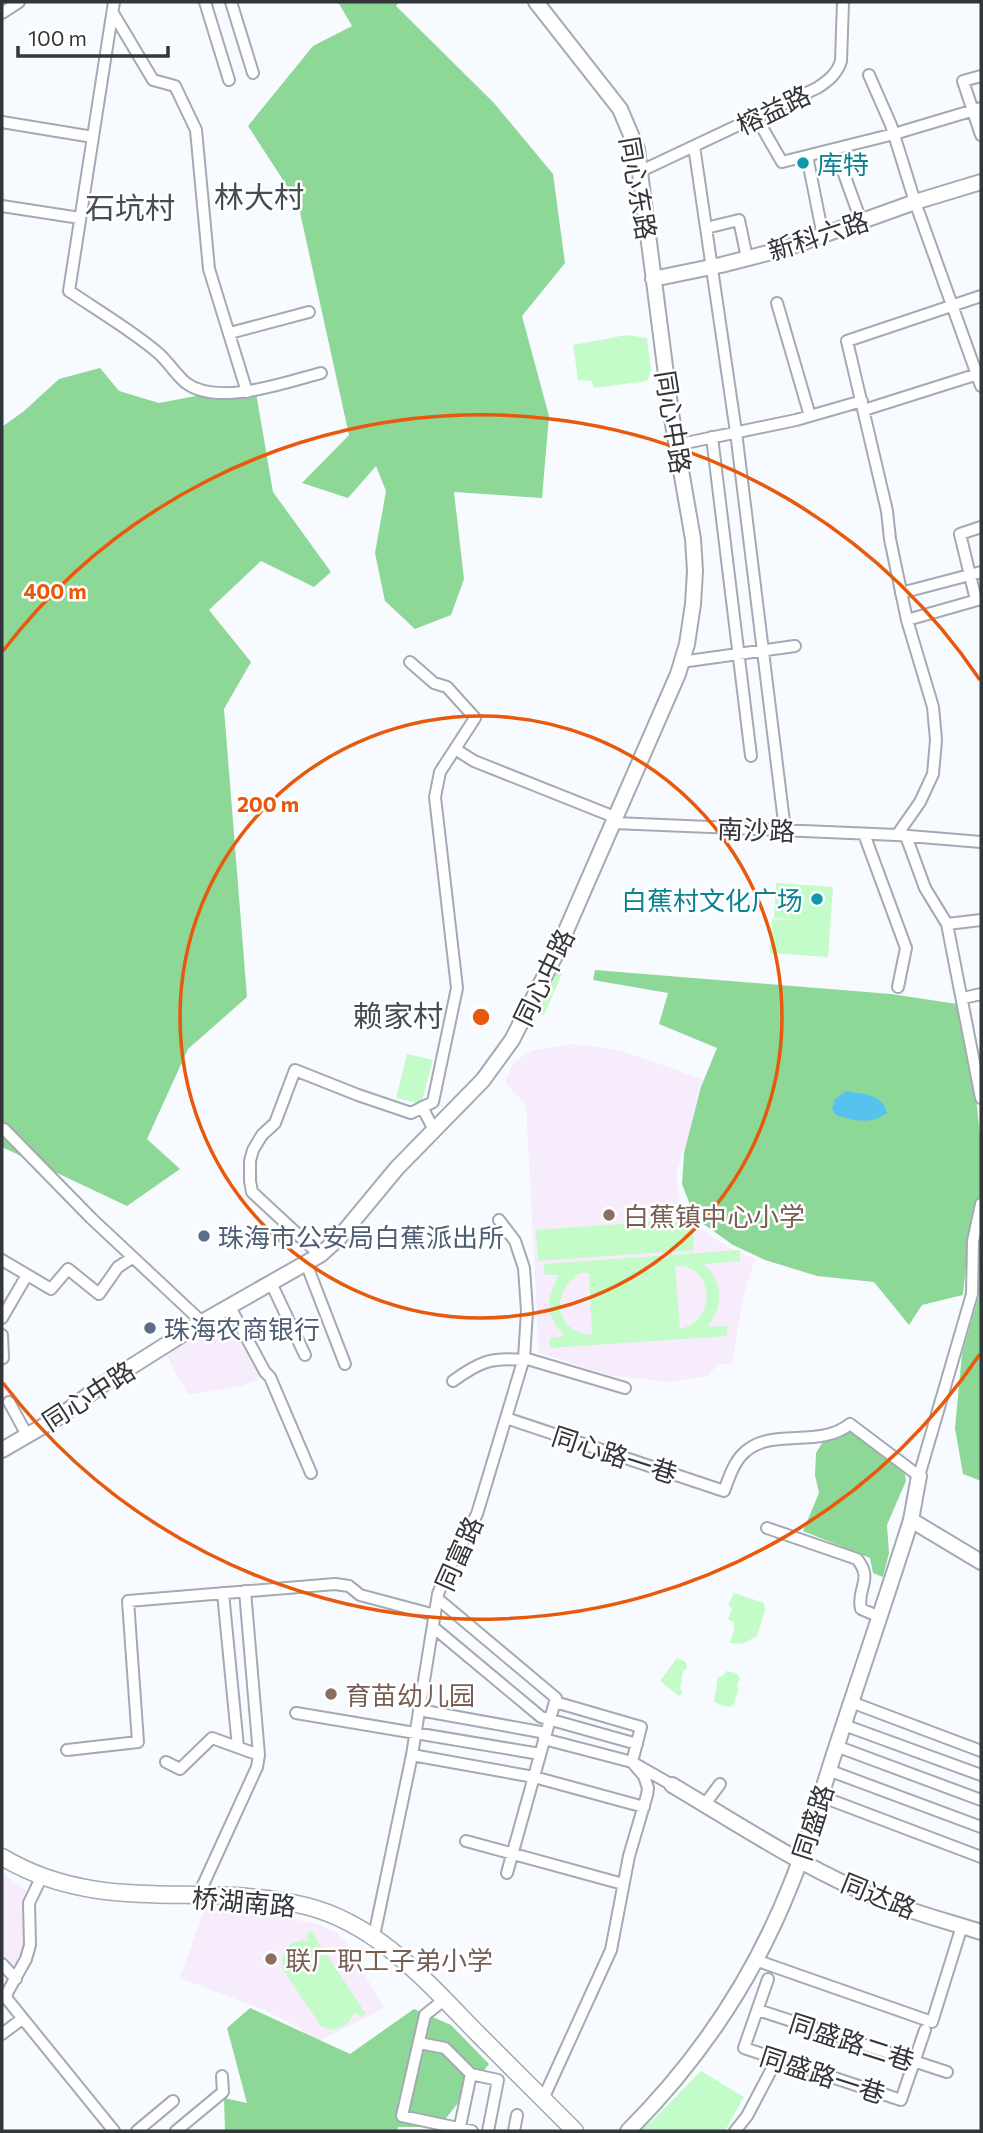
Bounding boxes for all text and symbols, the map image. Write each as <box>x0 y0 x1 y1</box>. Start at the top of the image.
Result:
scale bar <box>18 14 168 58</box>
text: 100 m <box>28 25 87 50</box>
street label: 榕益路 <box>731 78 815 140</box>
street label: 同心东路 <box>615 134 663 242</box>
place label: 库特 <box>817 148 869 179</box>
marker: 库特 <box>795 155 811 171</box>
district label: 林大村 <box>214 177 304 214</box>
district label: 石坑村 <box>85 188 175 225</box>
street label: 新科六路 <box>764 204 872 266</box>
street label: 同心中路 <box>651 368 697 476</box>
text: 400 m <box>23 578 87 603</box>
text: 200 m <box>237 791 299 816</box>
street label: 南沙路 <box>716 812 796 846</box>
place label: 白蕉村文化广场 <box>621 884 803 915</box>
marker: 白蕉村文化广场 <box>809 891 825 907</box>
street label: 同心中路 <box>506 923 580 1031</box>
district label: 赖家村 <box>353 996 443 1033</box>
centre of rings <box>469 1005 493 1029</box>
place label: 白蕉镇中心小学 <box>623 1200 805 1231</box>
marker: 白蕉镇中心小学 <box>601 1207 617 1223</box>
place label: 珠海市公安局白蕉派出所 <box>218 1221 504 1252</box>
marker: 珠海市公安局白蕉派出所 <box>196 1228 212 1244</box>
place label: 珠海农商银行 <box>164 1313 320 1344</box>
marker: 珠海农商银行 <box>142 1320 158 1336</box>
street label: 同心中路 <box>36 1354 140 1436</box>
street label: 同心路一巷 <box>548 1419 682 1489</box>
street label: 同富路 <box>428 1511 488 1595</box>
place label: 育苗幼儿园 <box>345 1679 475 1710</box>
marker: 育苗幼儿园 <box>323 1686 339 1702</box>
street label: 同盛路 <box>785 1780 839 1864</box>
street label: 同达路 <box>837 1866 921 1924</box>
street label: 桥湖南路 <box>191 1881 297 1921</box>
place label: 联厂职工子弟小学 <box>285 1944 493 1975</box>
marker: 联厂职工子弟小学 <box>263 1951 279 1967</box>
street label: 同盛路二巷 <box>785 2006 919 2076</box>
street label: 同盛路一巷 <box>756 2039 890 2109</box>

